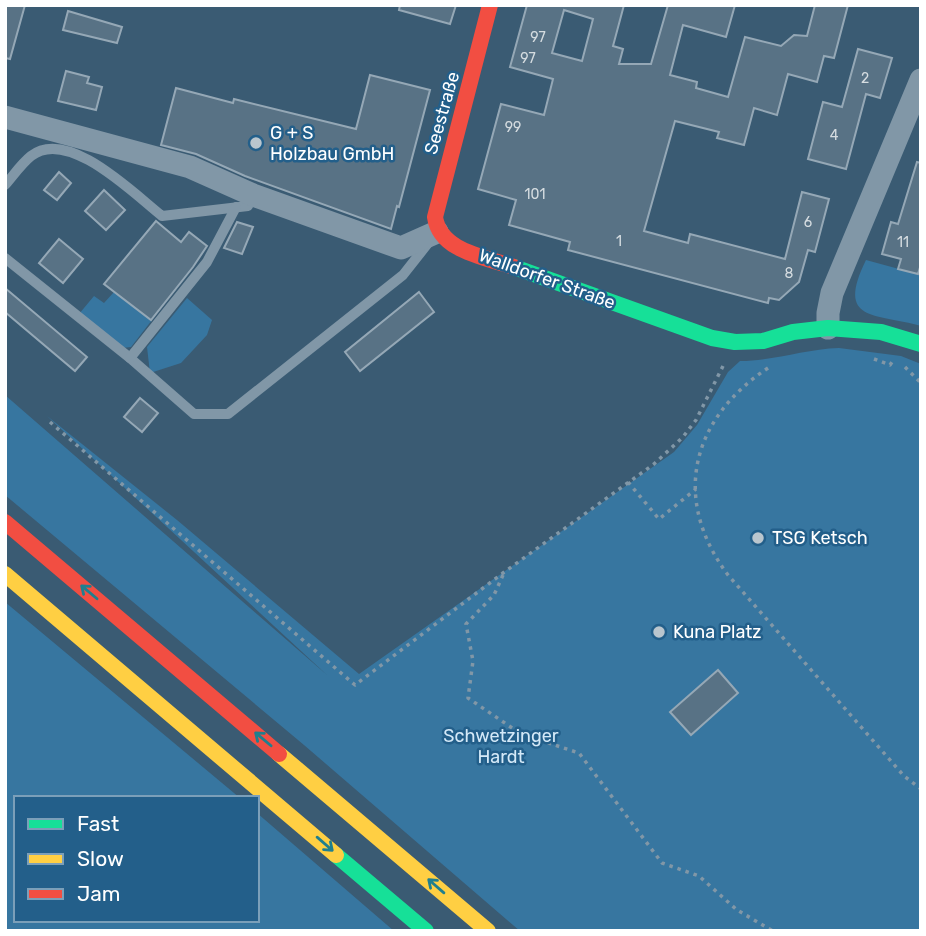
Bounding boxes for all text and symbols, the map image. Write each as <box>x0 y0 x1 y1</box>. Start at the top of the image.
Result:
house number: 97 <box>530 29 546 46</box>
house number: 97 <box>520 50 536 67</box>
street label: Seestraße <box>420 69 464 157</box>
house number: 2 <box>861 70 869 87</box>
house number: 99 <box>505 119 521 136</box>
place label: G + S Holzbau GmbH <box>270 122 394 165</box>
house number: 4 <box>830 127 839 144</box>
marker: G + S Holzbau GmbH <box>248 135 264 151</box>
house number: 101 <box>525 186 545 203</box>
house number: 6 <box>804 214 812 231</box>
house number: 1 <box>616 233 622 250</box>
house number: 11 <box>897 234 909 251</box>
street label: Walldorfer Straße <box>476 244 618 314</box>
house number: 8 <box>785 265 794 282</box>
place label: TSG Ketsch <box>772 527 868 549</box>
marker: TSG Ketsch <box>750 530 766 546</box>
one-way arrow <box>81 584 99 600</box>
place label: Kuna Platz <box>673 621 762 643</box>
marker: Kuna Platz <box>651 624 667 640</box>
park label: Schwetzinger Hardt <box>443 725 559 768</box>
one-way arrow <box>255 731 273 746</box>
legend <box>14 796 259 922</box>
text: Fast <box>77 811 119 836</box>
one-way arrow <box>316 836 334 852</box>
text: Slow <box>77 846 124 871</box>
one-way arrow <box>428 878 446 894</box>
text: Jam <box>77 881 121 906</box>

